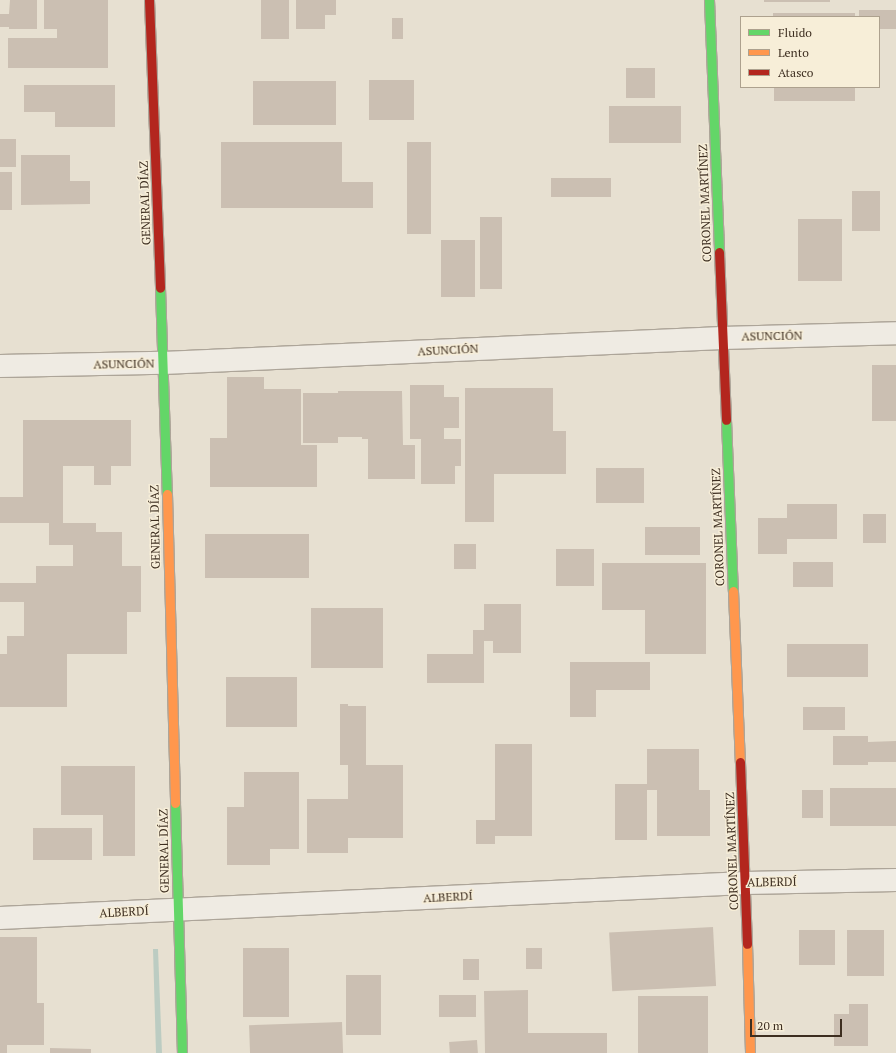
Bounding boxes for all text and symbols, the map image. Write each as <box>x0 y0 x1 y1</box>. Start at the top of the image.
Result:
legend <box>740 16 880 88</box>
text: Fluido <box>778 25 812 40</box>
text: Lento <box>778 45 809 60</box>
text: Atasco <box>778 65 813 80</box>
street label: CORONEL MARTÍNEZ <box>696 144 714 262</box>
street label: GENERAL DÍAZ <box>136 161 154 245</box>
street label: ASUNCIÓN <box>741 328 803 344</box>
street label: ASUNCIÓN <box>417 341 479 359</box>
street label: ASUNCIÓN <box>93 356 155 372</box>
street label: CORONEL MARTÍNEZ <box>709 468 727 586</box>
street label: GENERAL DÍAZ <box>147 485 163 569</box>
street label: CORONEL MARTÍNEZ <box>723 792 741 910</box>
street label: GENERAL DÍAZ <box>156 809 172 893</box>
street label: ALBERDÍ <box>747 874 797 890</box>
street label: ALBERDÍ <box>423 889 473 905</box>
street label: ALBERDÍ <box>99 904 149 920</box>
scale bar <box>752 1011 844 1037</box>
text: 20 m <box>757 1018 783 1033</box>

